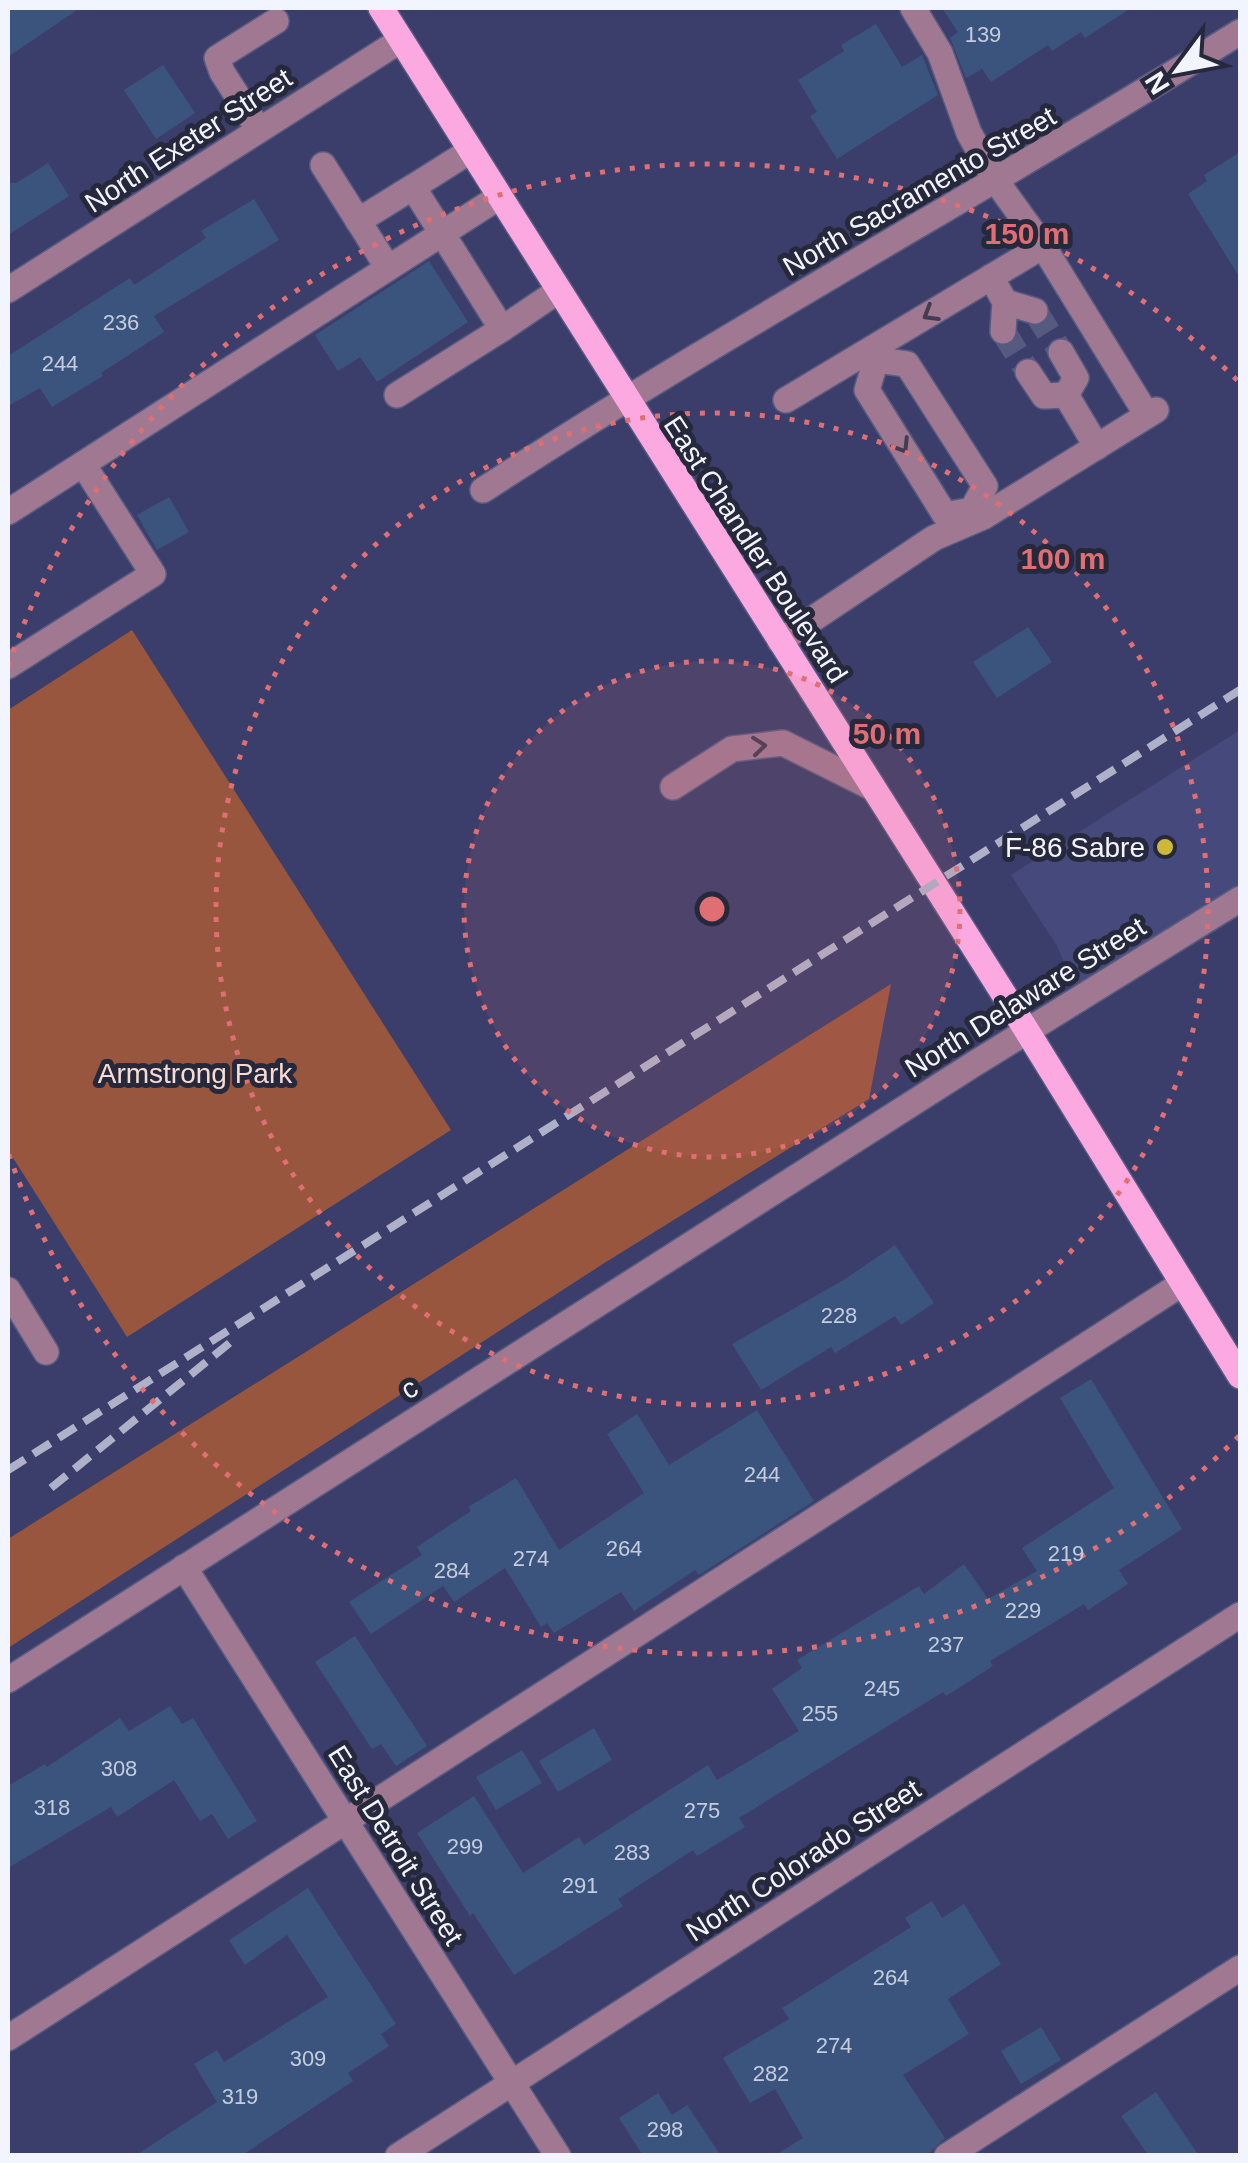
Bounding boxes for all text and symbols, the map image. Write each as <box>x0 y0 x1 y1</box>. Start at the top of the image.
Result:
north arrow <box>1128 20 1228 120</box>
house number: 139 <box>965 22 1001 47</box>
street label: North Exeter Street <box>79 62 297 219</box>
text: N <box>1139 66 1176 100</box>
street label: North Sacramento Street <box>777 100 1061 282</box>
text: 150 m <box>984 217 1070 250</box>
one-way arrow <box>923 302 941 321</box>
house number: 236 <box>103 310 139 335</box>
house number: 244 <box>42 351 78 376</box>
street label: East Chandler Boulevard <box>658 410 853 688</box>
one-way arrow <box>890 435 909 453</box>
text: 100 m <box>1020 542 1106 575</box>
text: 50 m <box>853 717 921 750</box>
one-way arrow <box>751 735 767 757</box>
place label: F-86 Sabre <box>1005 832 1145 863</box>
marker: F-86 Sabre <box>1154 836 1176 858</box>
centre of rings <box>694 891 730 927</box>
street label: North Delaware Street <box>900 911 1151 1084</box>
park label: Armstrong Park <box>98 1058 293 1089</box>
house number: 228 <box>821 1303 857 1328</box>
street label: c <box>395 1372 423 1405</box>
house number: 244 <box>744 1462 780 1487</box>
house number: 264 <box>606 1536 642 1561</box>
house number: 219 <box>1048 1541 1084 1566</box>
house number: 274 <box>513 1546 549 1571</box>
house number: 284 <box>434 1558 470 1583</box>
house number: 229 <box>1005 1598 1041 1623</box>
house number: 237 <box>928 1632 964 1657</box>
house number: 245 <box>864 1676 900 1701</box>
house number: 255 <box>802 1701 838 1726</box>
street label: East Detroit Street <box>322 1740 469 1951</box>
house number: 308 <box>101 1756 137 1781</box>
street label: North Colorado Street <box>681 1773 926 1948</box>
house number: 318 <box>34 1795 70 1820</box>
house number: 275 <box>684 1798 720 1823</box>
house number: 299 <box>447 1834 483 1859</box>
house number: 283 <box>614 1840 650 1865</box>
house number: 291 <box>562 1873 598 1898</box>
house number: 264 <box>873 1965 909 1990</box>
house number: 274 <box>816 2033 852 2058</box>
house number: 309 <box>290 2046 326 2071</box>
house number: 282 <box>753 2061 789 2086</box>
house number: 319 <box>222 2084 258 2109</box>
house number: 298 <box>647 2117 683 2142</box>

